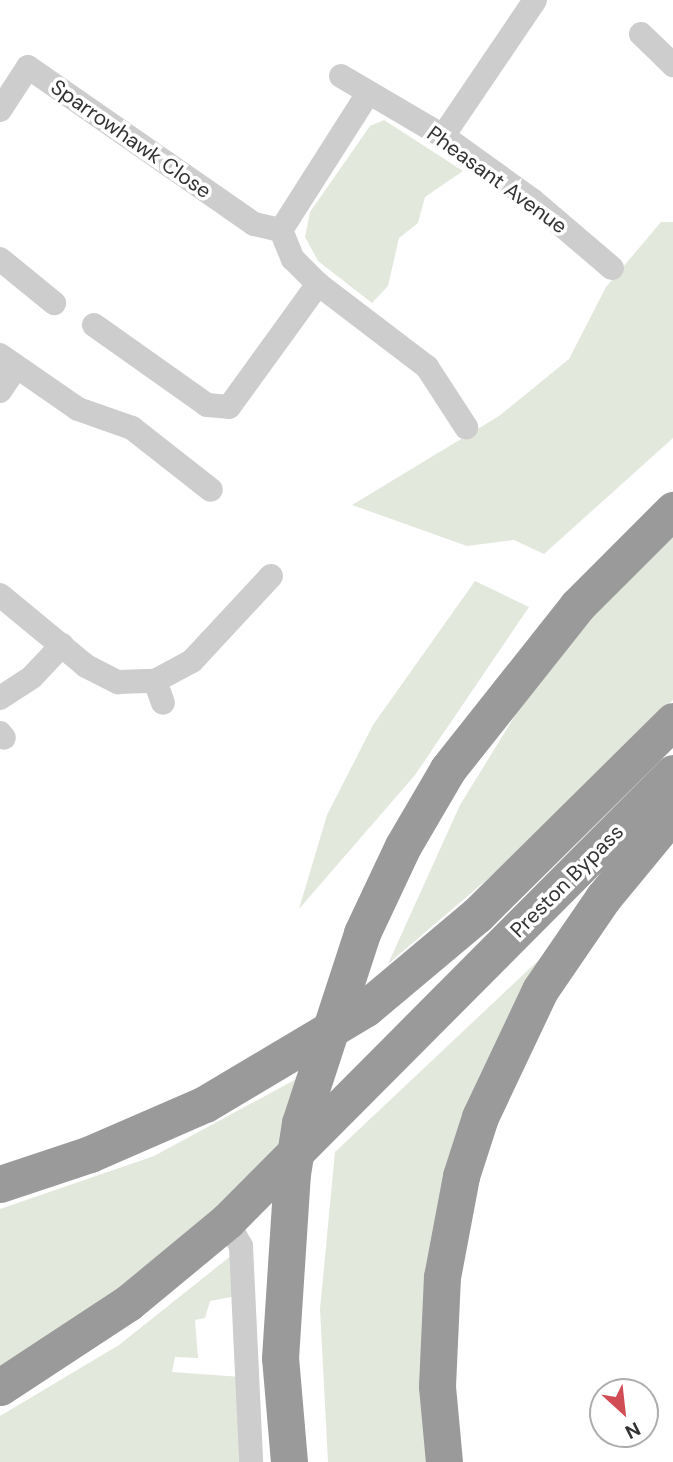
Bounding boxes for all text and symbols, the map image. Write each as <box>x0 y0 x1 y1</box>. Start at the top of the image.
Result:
street label: Sparrowhawk Close <box>46 74 216 204</box>
street label: Pheasant Avenue <box>422 121 572 239</box>
street label: Preston Bypass <box>505 819 629 943</box>
north arrow <box>589 1378 659 1448</box>
text: N <box>621 1416 645 1445</box>

